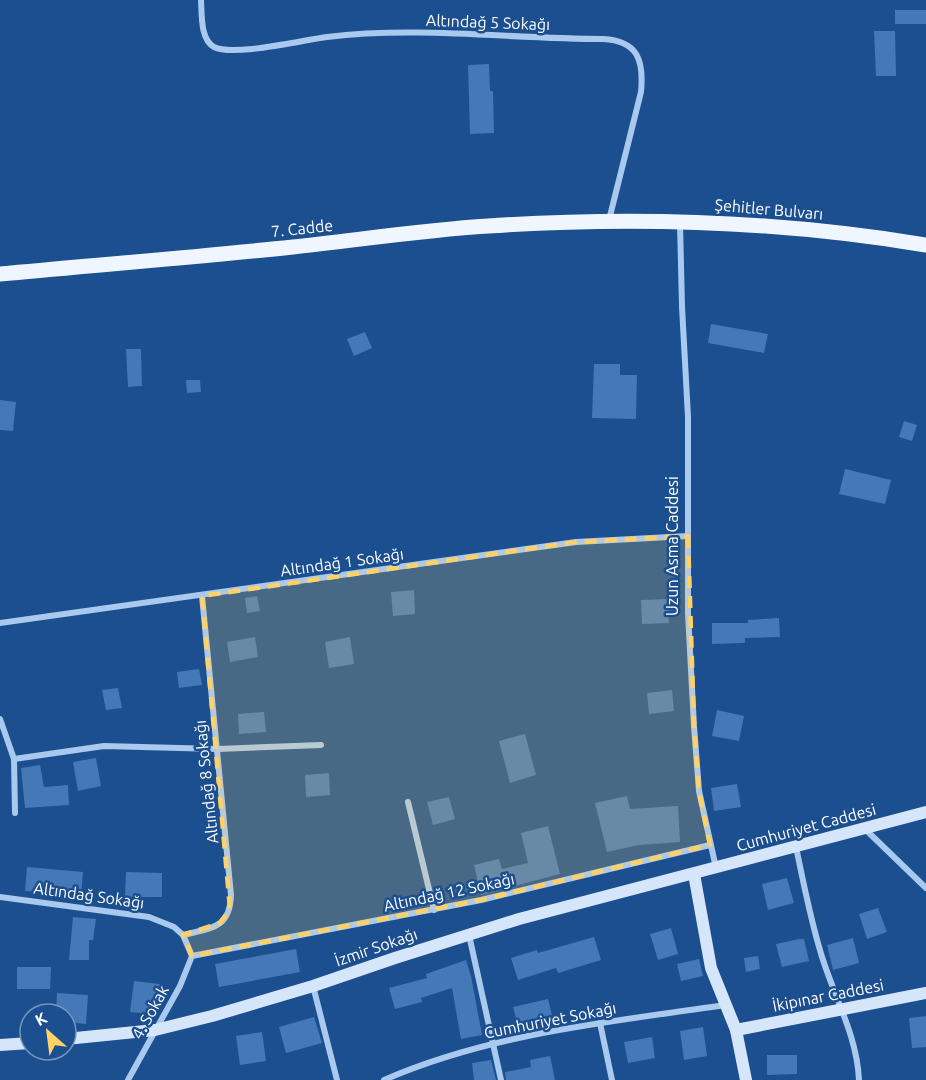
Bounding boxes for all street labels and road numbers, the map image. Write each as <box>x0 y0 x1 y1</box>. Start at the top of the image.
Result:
street label: Altındağ 5 Sokağı <box>426 11 550 33</box>
street label: Şehitler Bulvarı <box>714 195 824 223</box>
street label: 7. Cadde <box>270 216 334 240</box>
street label: Uzun Asma Caddesi <box>663 476 681 616</box>
street label: Altındağ 1 Sokağı <box>279 544 405 580</box>
street label: Altındağ 8 Sokağı <box>191 719 221 845</box>
street label: Cumhuriyet Caddesi <box>734 800 878 854</box>
street label: Altındağ 12 Sokağı <box>382 869 516 915</box>
street label: Altındağ Sokağı <box>33 878 145 912</box>
street label: İzmir Sokağı <box>332 924 420 970</box>
street label: İkipınar Caddesi <box>771 975 885 1015</box>
street label: 4. Sokak <box>128 982 172 1042</box>
street label: Cumhuriyet Sokağı <box>482 998 618 1042</box>

